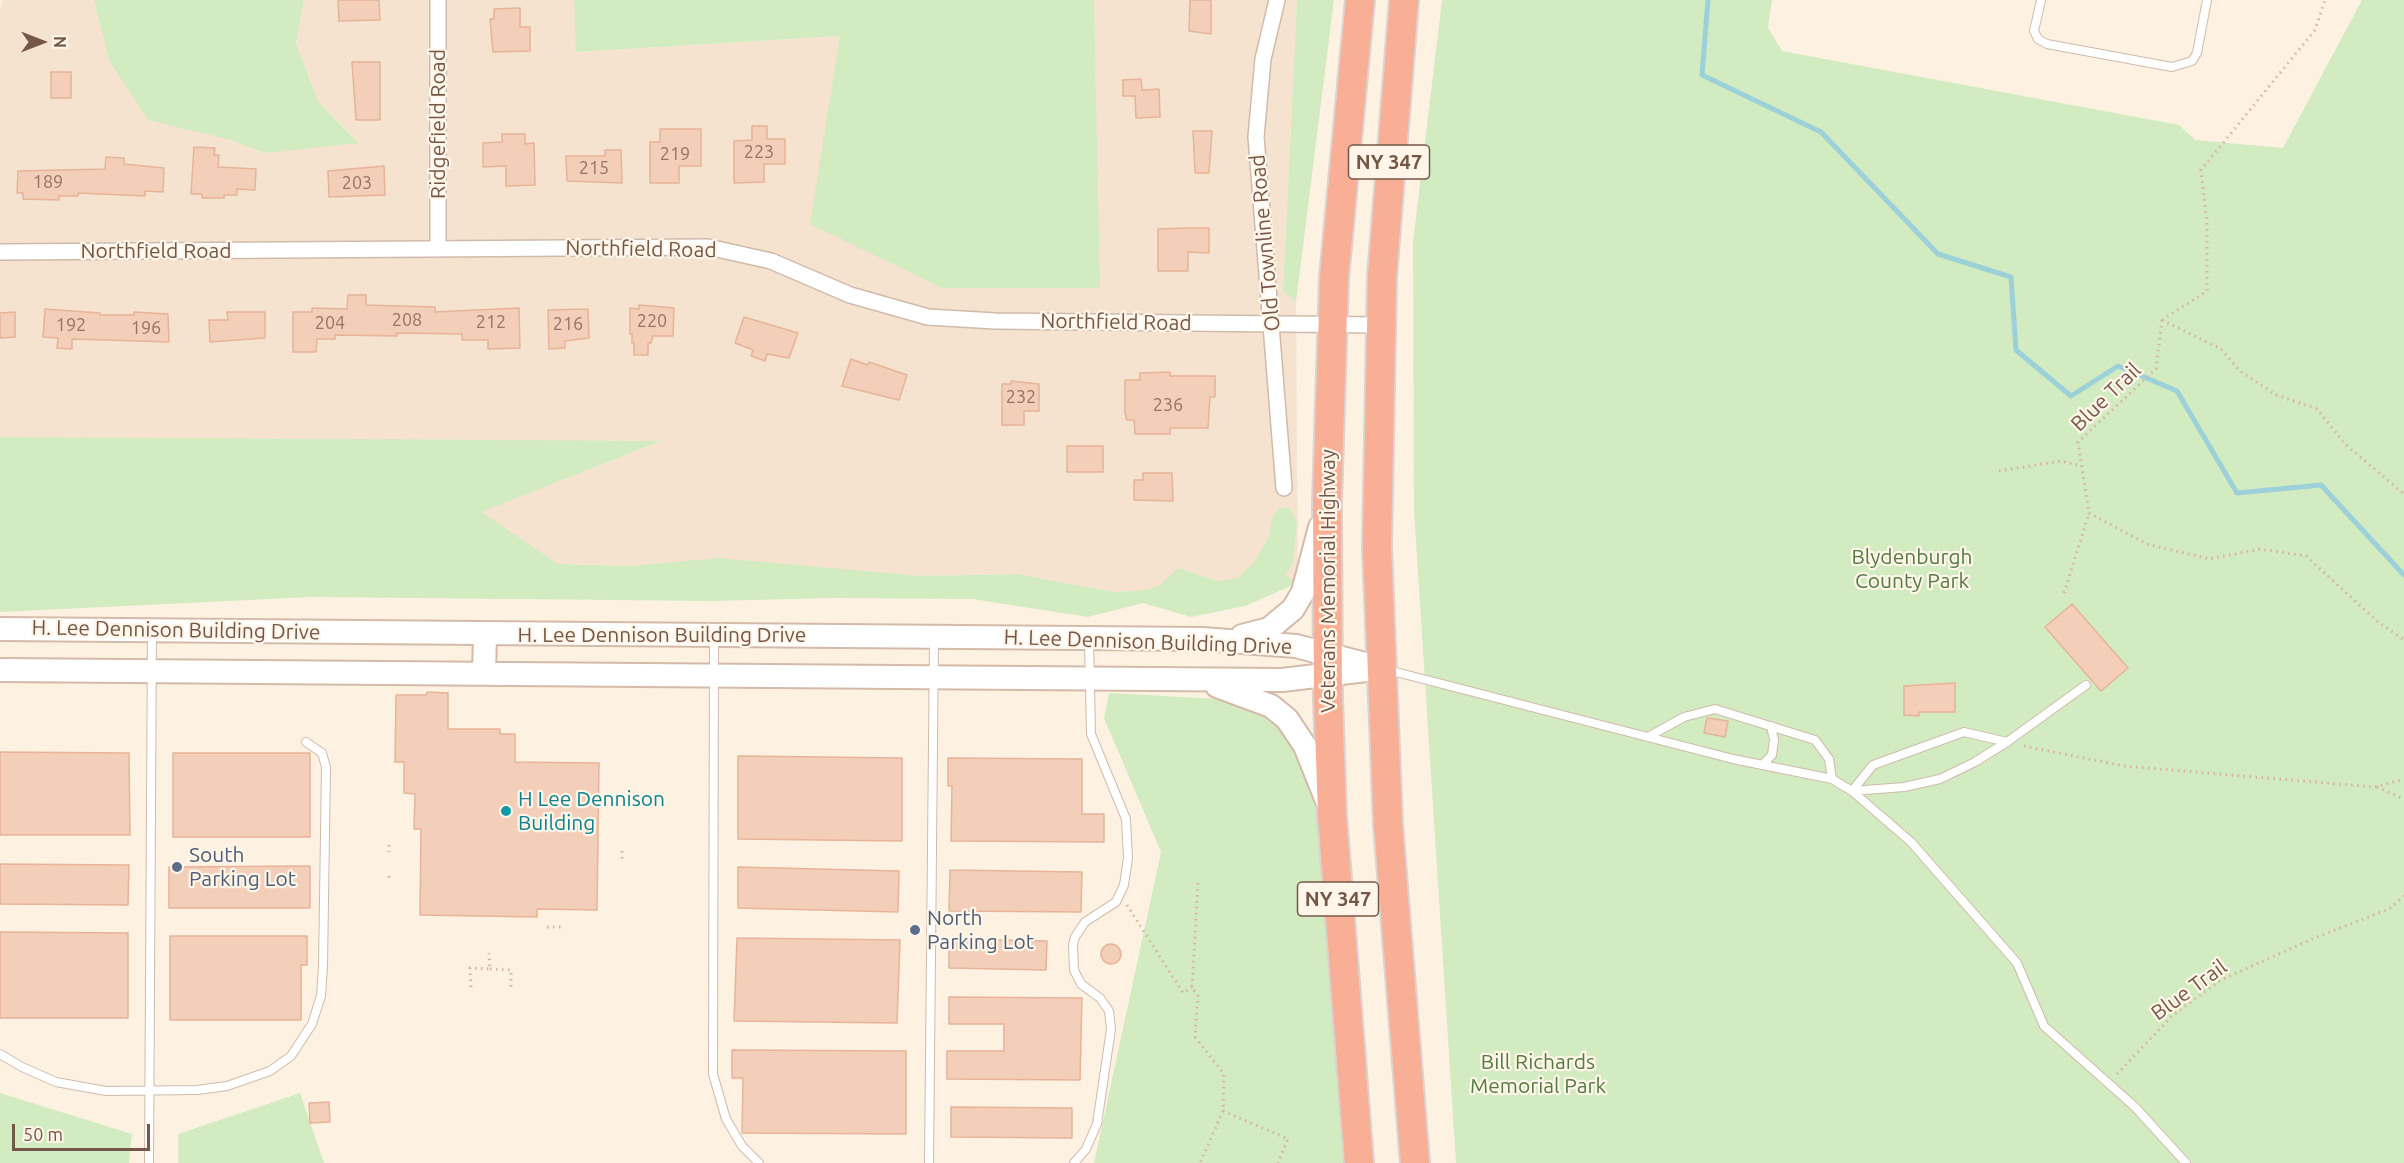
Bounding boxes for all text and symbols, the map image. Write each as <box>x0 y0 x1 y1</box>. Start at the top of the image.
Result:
north arrow <box>12 12 72 72</box>
text: N <box>51 36 69 48</box>
street label: Ridgefield Road <box>425 49 451 199</box>
house number: 223 <box>744 141 774 163</box>
house number: 219 <box>660 143 690 165</box>
road number: NY 347 <box>1348 145 1430 179</box>
street label: Old Townline Road <box>1245 153 1285 333</box>
house number: 215 <box>579 157 609 179</box>
house number: 189 <box>33 171 63 193</box>
house number: 203 <box>342 172 372 194</box>
street label: Northfield Road <box>565 235 717 263</box>
street label: Northfield Road <box>80 238 232 264</box>
street label: Northfield Road <box>1040 308 1192 336</box>
house number: 208 <box>392 309 422 331</box>
house number: 220 <box>637 310 667 332</box>
house number: 212 <box>476 311 506 333</box>
house number: 204 <box>315 312 345 334</box>
house number: 216 <box>553 313 583 335</box>
house number: 192 <box>56 314 86 336</box>
house number: 196 <box>131 317 161 339</box>
street label: Blue Trail <box>2066 358 2146 436</box>
house number: 232 <box>1006 386 1036 408</box>
house number: 236 <box>1153 394 1183 416</box>
street label: Veterans Memorial Highway <box>1315 449 1341 713</box>
park label: Blydenburgh County Park <box>1851 544 1973 594</box>
street label: H. Lee Dennison Building Drive <box>31 615 321 645</box>
street label: H. Lee Dennison Building Drive <box>518 622 806 648</box>
street label: H. Lee Dennison Building Drive <box>1003 624 1293 660</box>
place label: H Lee Dennison Building <box>518 786 665 836</box>
marker: H Lee Dennison Building <box>499 804 513 818</box>
place label: South Parking Lot <box>189 842 296 892</box>
marker: South Parking Lot <box>170 860 184 874</box>
road number: NY 347 <box>1298 882 1378 916</box>
place label: North Parking Lot <box>927 905 1034 955</box>
marker: North Parking Lot <box>908 923 922 937</box>
street label: Blue Trail <box>2146 954 2232 1026</box>
park label: Bill Richards Memorial Park <box>1470 1049 1606 1099</box>
scale bar <box>15 1112 153 1150</box>
text: 50 m <box>23 1124 63 1144</box>

